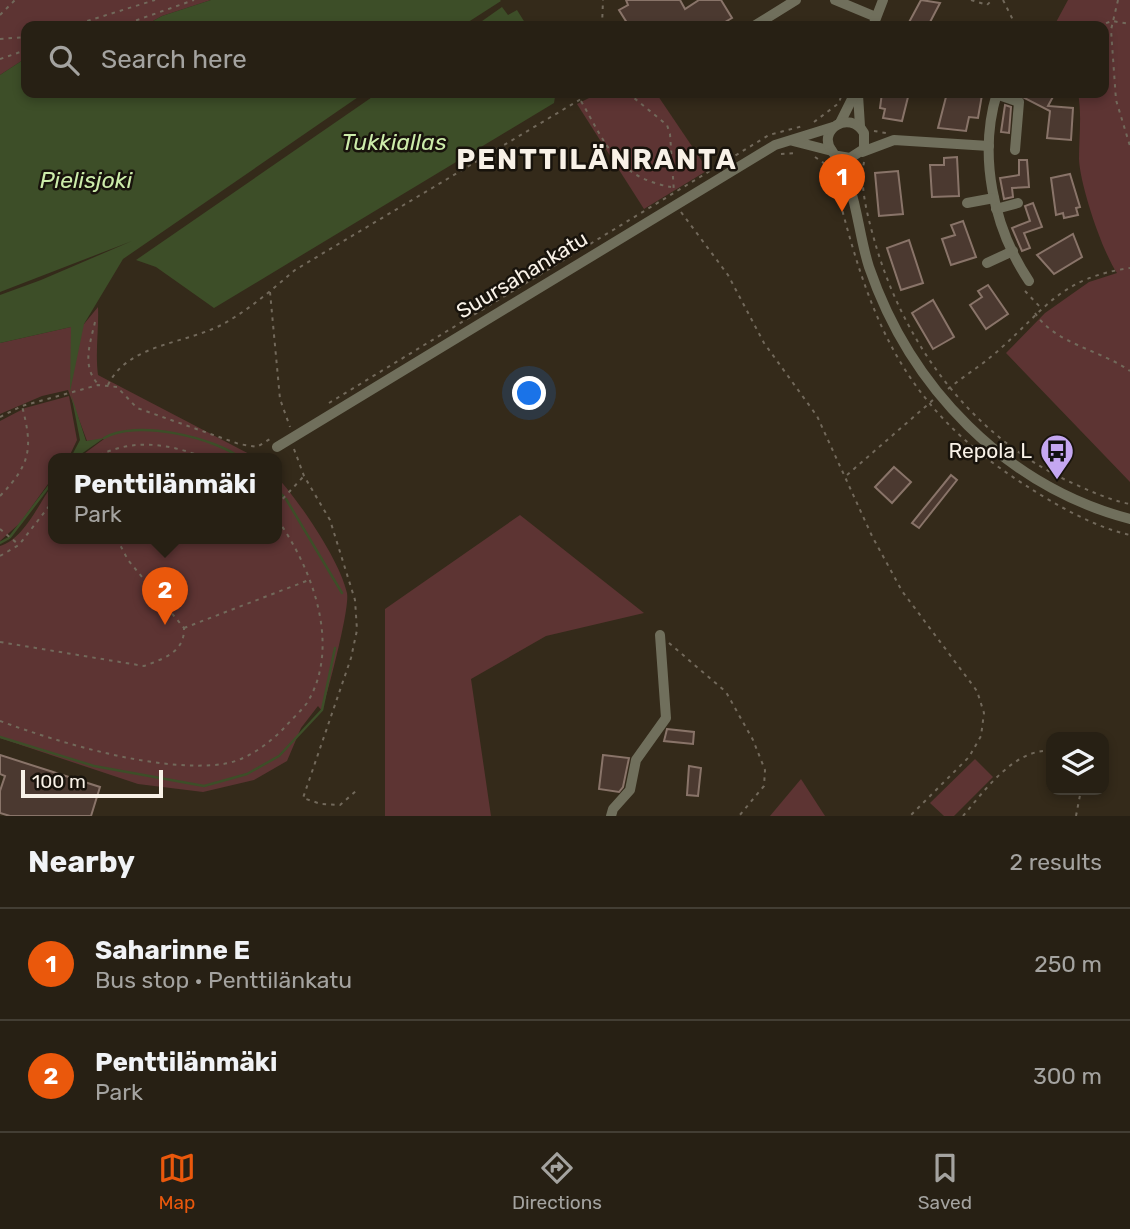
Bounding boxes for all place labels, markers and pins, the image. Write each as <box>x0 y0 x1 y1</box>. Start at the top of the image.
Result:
pin: 1 <box>819 154 865 212</box>
bus stop icon: Repola L <box>1038 432 1076 481</box>
place label: Repola L <box>948 438 1032 463</box>
pin: 2 <box>142 567 188 625</box>

